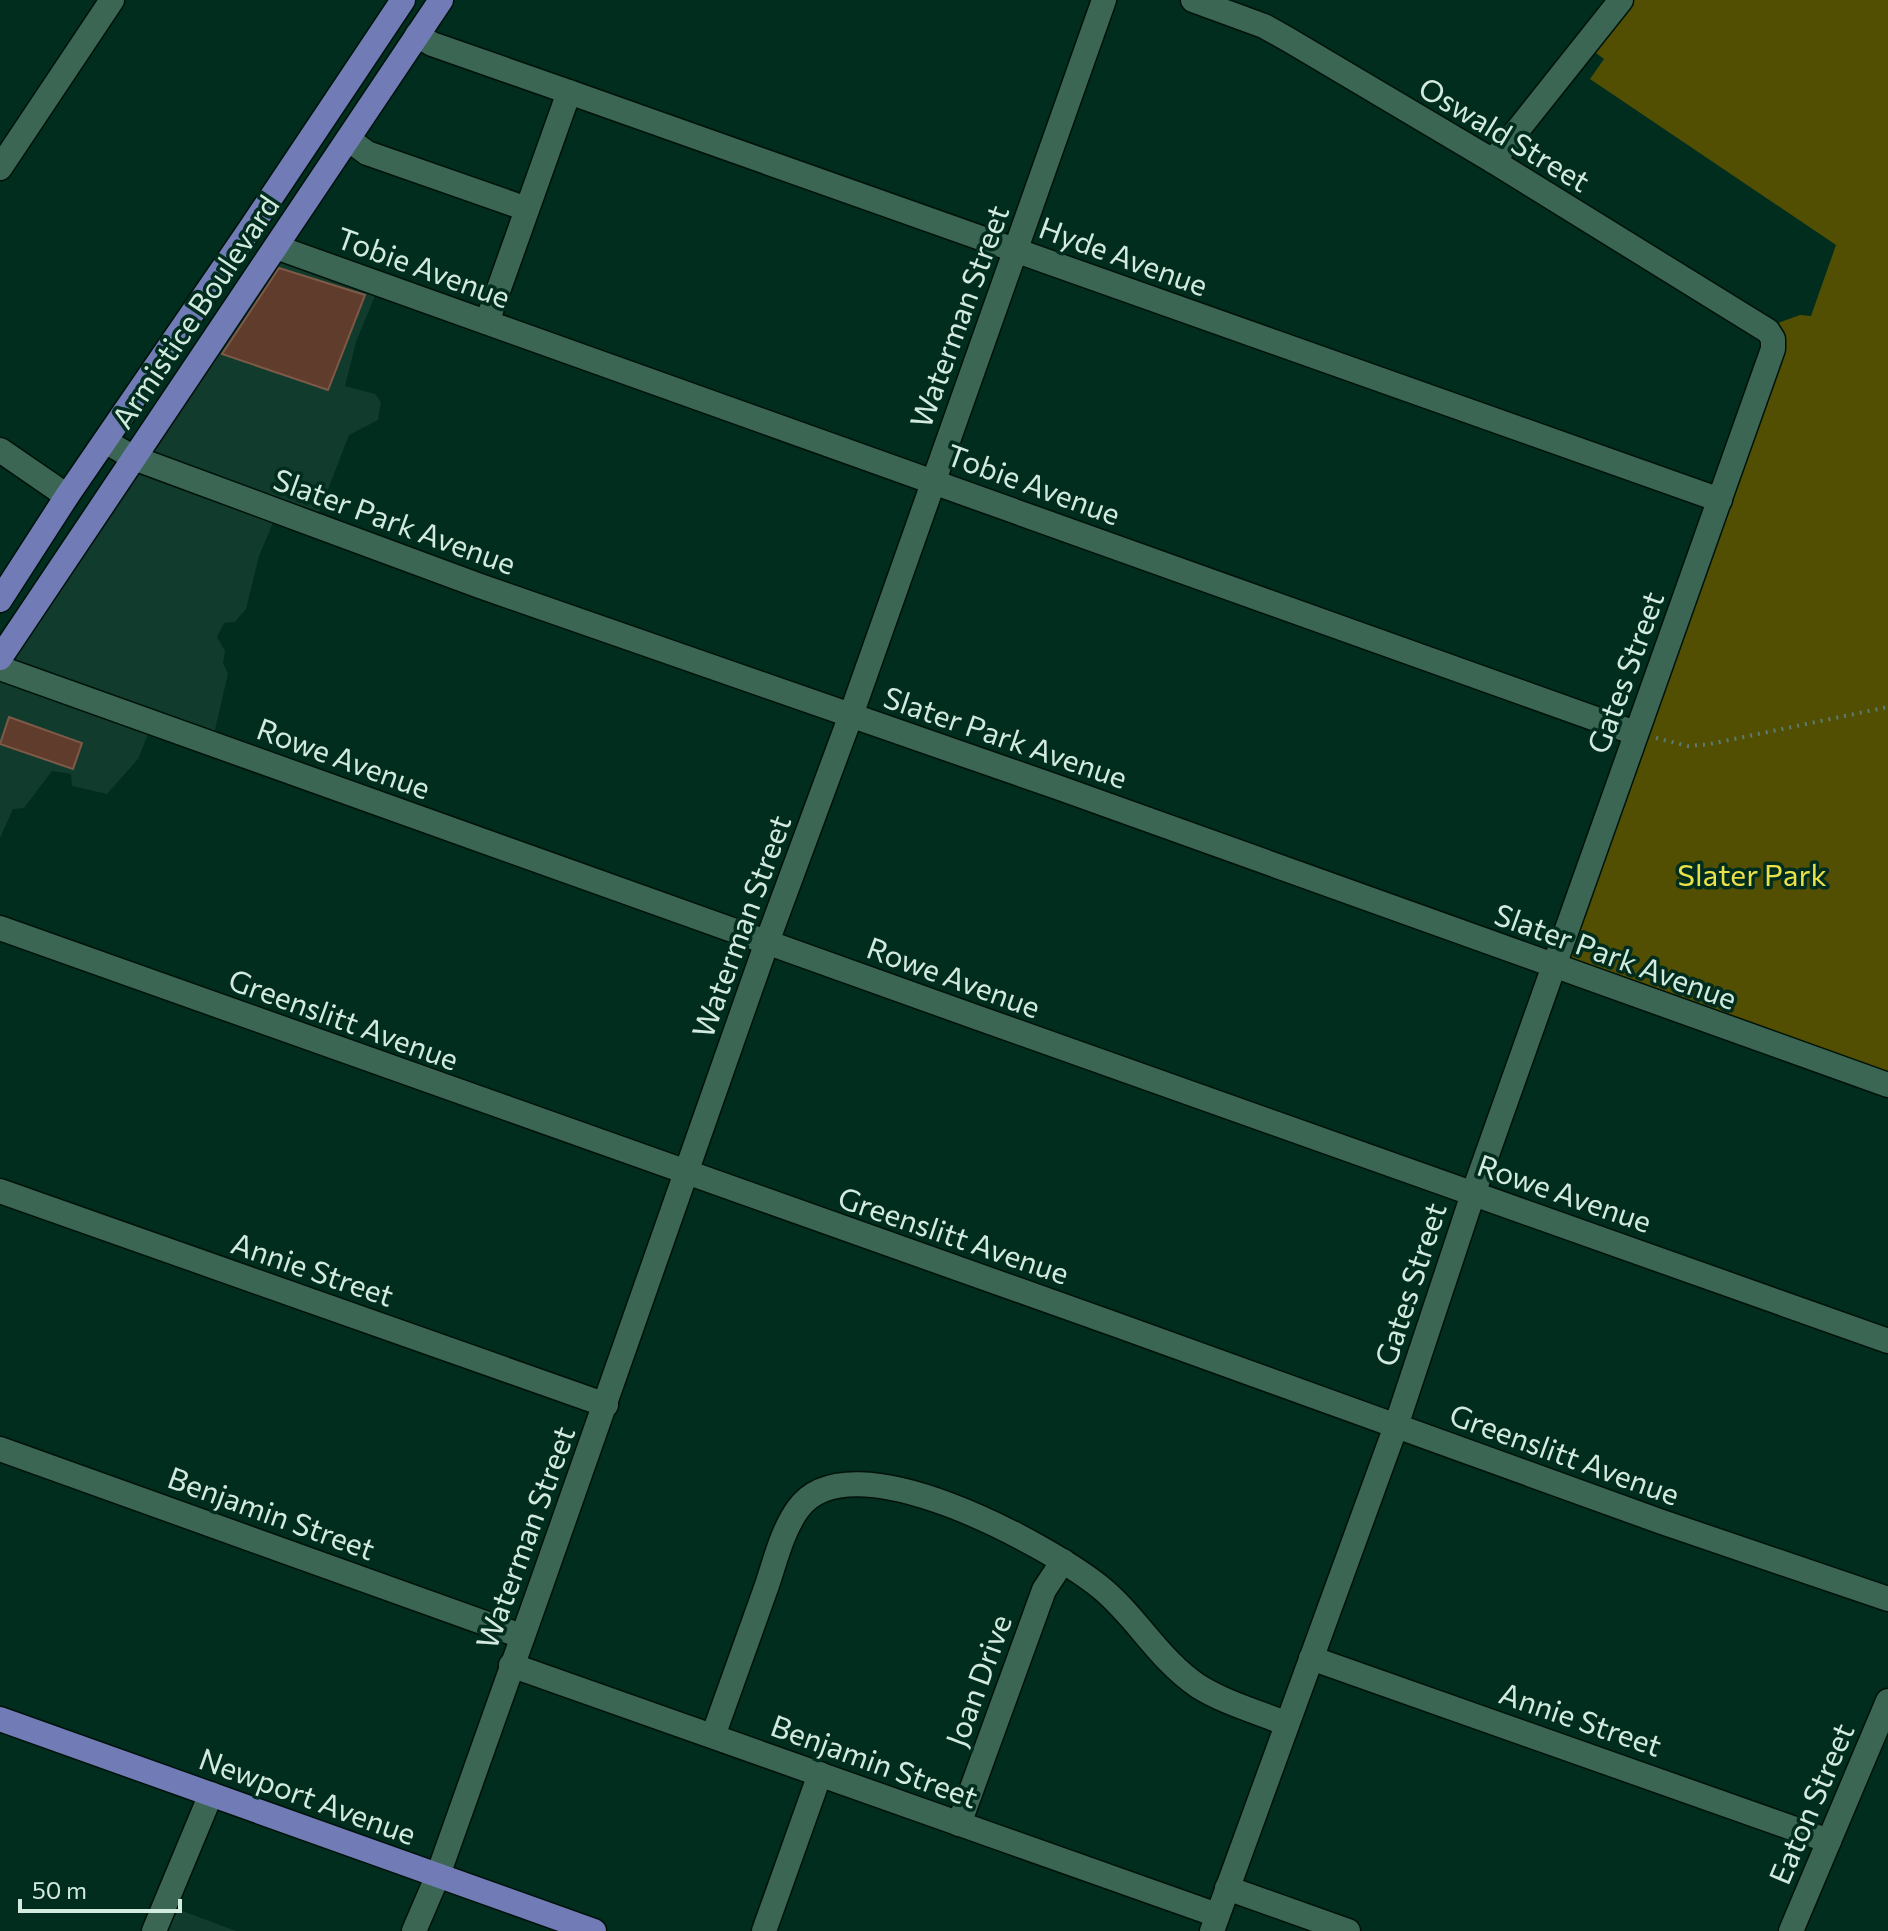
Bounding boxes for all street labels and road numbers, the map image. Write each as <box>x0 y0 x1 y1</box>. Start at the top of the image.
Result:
street label: Oswald Street <box>1413 68 1597 198</box>
street label: Armistice Boulevard <box>102 187 286 435</box>
street label: Waterman Street <box>901 200 1015 432</box>
street label: Hyde Avenue <box>1035 207 1213 303</box>
street label: Tobie Avenue <box>332 218 516 314</box>
street label: Tobie Avenue <box>942 435 1126 531</box>
street label: Slater Park Avenue <box>269 459 521 581</box>
street label: Gates Street <box>1578 586 1670 758</box>
street label: Slater Park Avenue <box>879 677 1133 795</box>
street label: Rowe Avenue <box>252 709 436 805</box>
street label: Waterman Street <box>683 810 797 1042</box>
street label: Slater Park Avenue <box>1490 894 1742 1016</box>
street label: Rowe Avenue <box>862 928 1046 1024</box>
street label: Greenslitt Avenue <box>224 959 464 1077</box>
street label: Rowe Avenue <box>1473 1145 1657 1239</box>
street label: Greenslitt Avenue <box>834 1177 1074 1291</box>
street label: Gates Street <box>1365 1198 1453 1370</box>
street label: Annie Street <box>227 1223 399 1313</box>
street label: Greenslitt Avenue <box>1445 1394 1685 1512</box>
street label: Waterman Street <box>467 1421 581 1653</box>
street label: Benjamin Street <box>164 1457 380 1567</box>
street label: Joan Drive <box>936 1609 1018 1751</box>
street label: Annie Street <box>1495 1673 1667 1763</box>
street label: Benjamin Street <box>767 1705 983 1815</box>
street label: Eaton Street <box>1760 1717 1860 1889</box>
street label: Newport Avenue <box>195 1739 421 1851</box>

